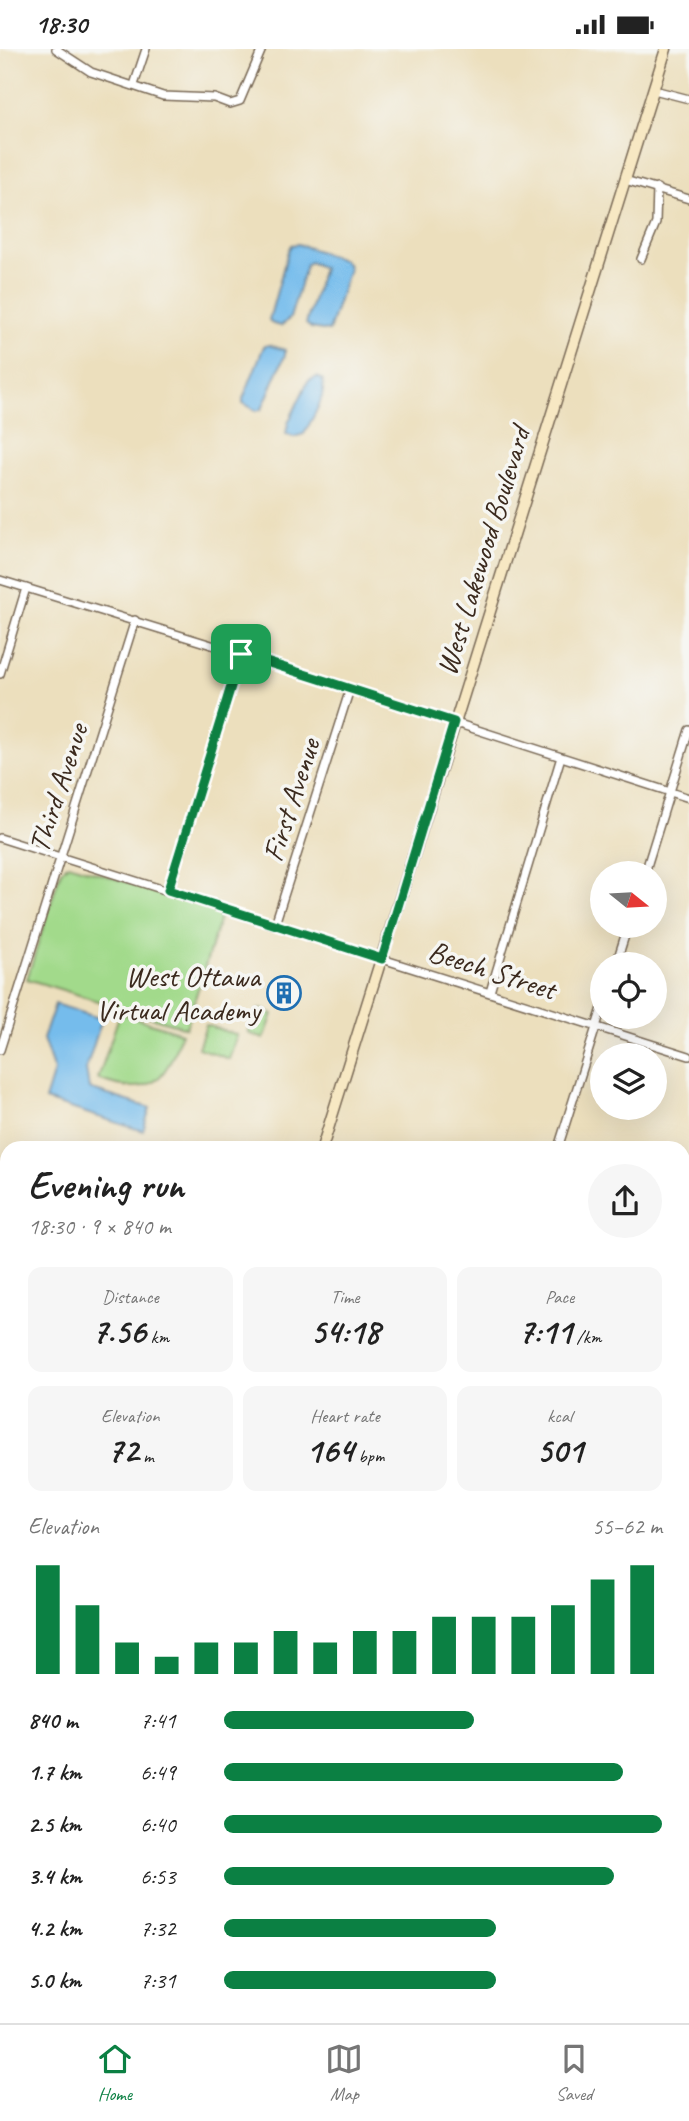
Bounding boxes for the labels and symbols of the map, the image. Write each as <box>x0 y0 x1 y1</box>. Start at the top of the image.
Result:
street label: West Lakewood Boulevard <box>427 418 540 680</box>
pin <box>211 624 271 684</box>
street label: Third Avenue <box>19 717 97 857</box>
street label: First Avenue <box>253 732 329 866</box>
north arrow <box>590 861 667 938</box>
street label: Beech Street <box>424 932 563 1009</box>
place label: West Ottawa Virtual Academy <box>96 957 263 1029</box>
building icon: West Ottawa Virtual Academy <box>265 974 303 1012</box>

